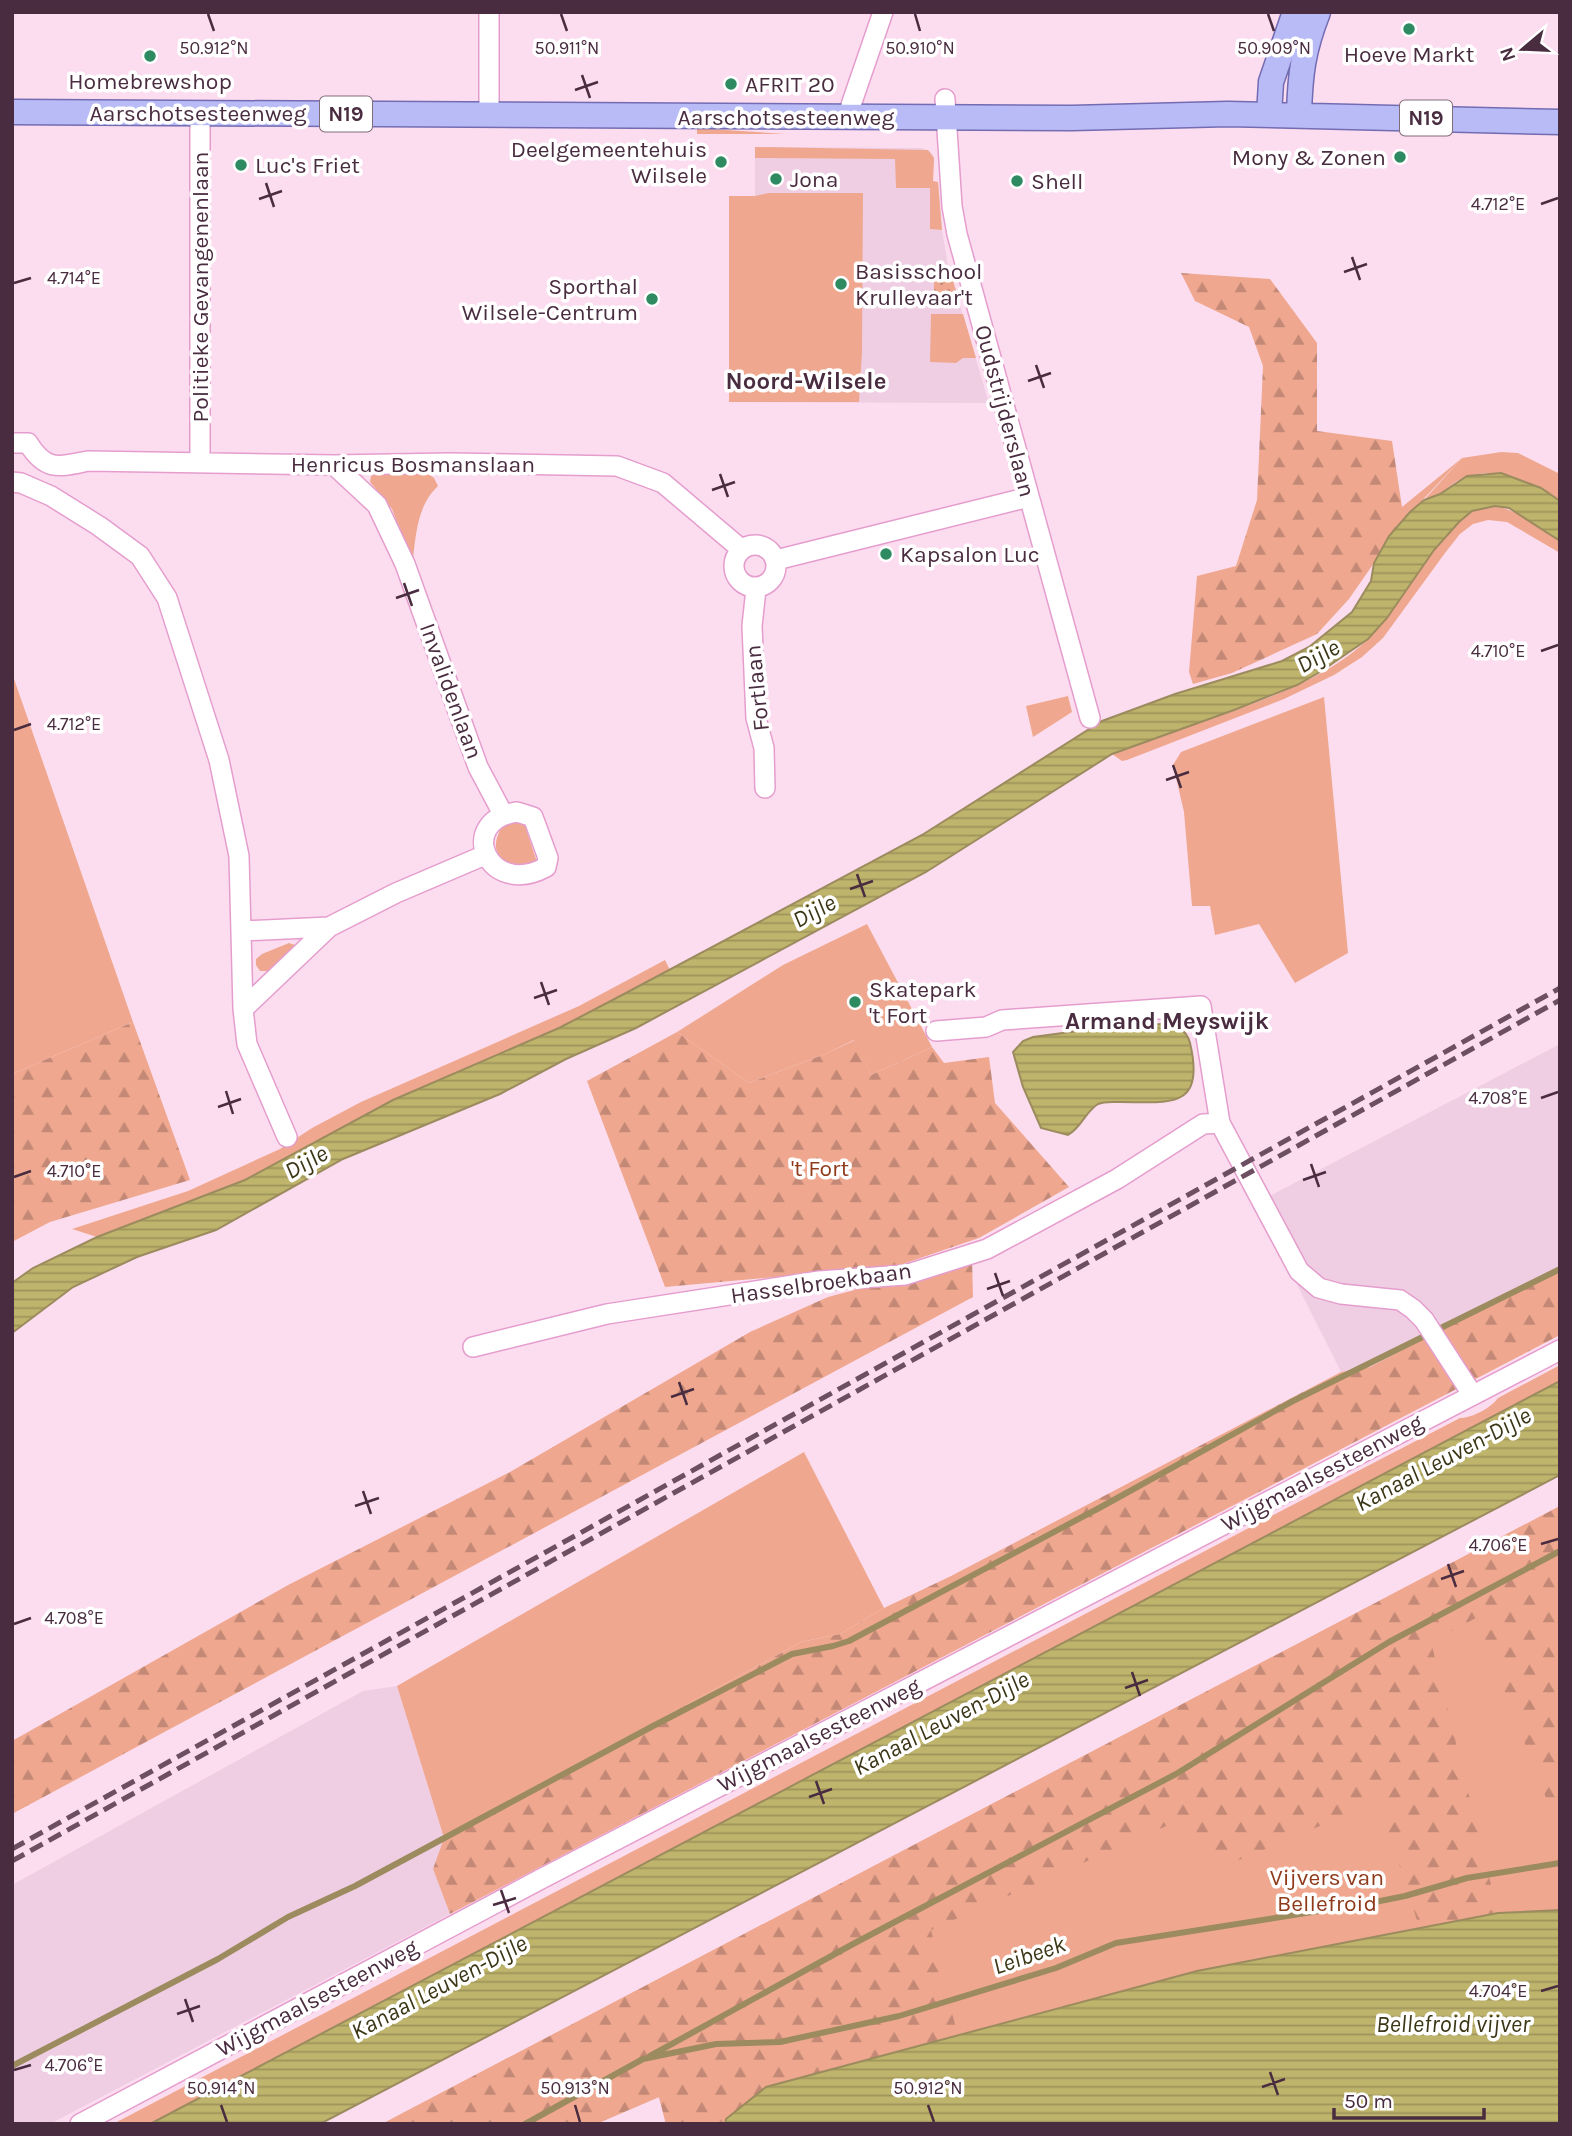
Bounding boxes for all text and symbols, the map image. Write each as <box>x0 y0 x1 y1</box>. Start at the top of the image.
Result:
north arrow <box>1488 14 1558 84</box>
marker: Hoeve Markt <box>1401 21 1417 37</box>
text: 50.912°N <box>179 37 249 59</box>
text: 50.911°N <box>535 37 599 59</box>
text: 50.910°N <box>885 37 955 59</box>
text: 50.909°N <box>1237 37 1311 59</box>
place label: Hoeve Markt <box>1344 41 1475 68</box>
text: N <box>1495 44 1520 64</box>
marker: Homebrewshop <box>142 48 158 64</box>
place label: Homebrewshop <box>68 68 232 95</box>
place label: AFRIT 20 <box>745 71 835 98</box>
marker: AFRIT 20 <box>723 76 739 92</box>
road number: N19 <box>320 96 372 132</box>
street label: Aarschotsesteenweg <box>90 100 306 127</box>
road number: N19 <box>1400 100 1452 136</box>
street label: Aarschotsesteenweg <box>678 104 894 131</box>
place label: Deelgemeentehuis Wilsele <box>511 136 707 189</box>
place label: Mony & Zonen <box>1232 144 1386 171</box>
marker: Mony & Zonen <box>1392 149 1408 165</box>
street label: Politieke Gevangenenlaan <box>187 152 214 422</box>
place label: Luc's Friet <box>255 152 360 179</box>
marker: Deelgemeentehuis Wilsele <box>713 154 729 170</box>
marker: Luc's Friet <box>233 157 249 173</box>
place label: Jona <box>790 166 838 193</box>
place label: Shell <box>1031 168 1083 195</box>
marker: Jona <box>768 171 784 187</box>
marker: Shell <box>1009 173 1025 189</box>
text: 4.712°E <box>1471 193 1525 215</box>
place label: Basisschool Krullevaar't <box>855 258 982 311</box>
text: 4.714°E <box>47 267 101 289</box>
place label: Sporthal Wilsele-Centrum <box>462 273 638 326</box>
marker: Basisschool Krullevaar't <box>833 276 849 292</box>
marker: Sporthal Wilsele-Centrum <box>644 291 660 307</box>
street label: Oudstrijderslaan <box>969 322 1041 500</box>
district label: Noord-Wilsele <box>726 367 886 395</box>
street label: Henricus Bosmanslaan <box>291 451 535 478</box>
place label: Kapsalon Luc <box>900 541 1040 568</box>
marker: Kapsalon Luc <box>878 546 894 562</box>
street label: Invalidenlaan <box>414 619 488 763</box>
water label: Dijle <box>1292 633 1344 679</box>
text: 4.710°E <box>1471 640 1525 662</box>
street label: Fortlaan <box>739 644 775 732</box>
text: 4.712°E <box>47 713 101 735</box>
water label: Dijle <box>788 888 840 934</box>
place label: Skatepark 't Fort <box>869 976 976 1029</box>
marker: Skatepark 't Fort <box>847 994 863 1010</box>
district label: Armand Meyswijk <box>1065 1007 1269 1035</box>
text: 4.708°E <box>1468 1087 1528 1109</box>
water label: Dijle <box>280 1139 332 1185</box>
park label: 't Fort <box>791 1155 849 1182</box>
text: 4.710°E <box>47 1160 101 1182</box>
street label: Hasselbroekbaan <box>729 1257 913 1309</box>
water label: Kanaal Leuven-Dijle <box>1350 1401 1536 1517</box>
street label: Wijgmaalsesteenweg <box>1217 1408 1427 1538</box>
text: 4.706°E <box>1469 1534 1527 1556</box>
text: 4.708°E <box>44 1607 104 1629</box>
water label: Kanaal Leuven-Dijle <box>848 1665 1034 1781</box>
street label: Wijgmaalsesteenweg <box>713 1672 925 1798</box>
park label: Vijvers van Bellefroid <box>1270 1864 1384 1917</box>
water label: Kanaal Leuven-Dijle <box>346 1929 532 2045</box>
water label: Leibeek <box>989 1929 1070 1980</box>
street label: Wijgmaalsesteenweg <box>212 1933 422 2063</box>
text: 4.704°E <box>1469 1980 1527 2002</box>
water label: Bellefroid vijver <box>1376 2010 1531 2038</box>
text: 4.706°E <box>45 2054 103 2076</box>
scale bar <box>1334 2076 1484 2120</box>
text: 50.914°N <box>187 2077 255 2099</box>
text: 50.913°N <box>540 2077 610 2099</box>
text: 50.912°N <box>893 2077 963 2099</box>
text: 50 m <box>1344 2089 1393 2113</box>

